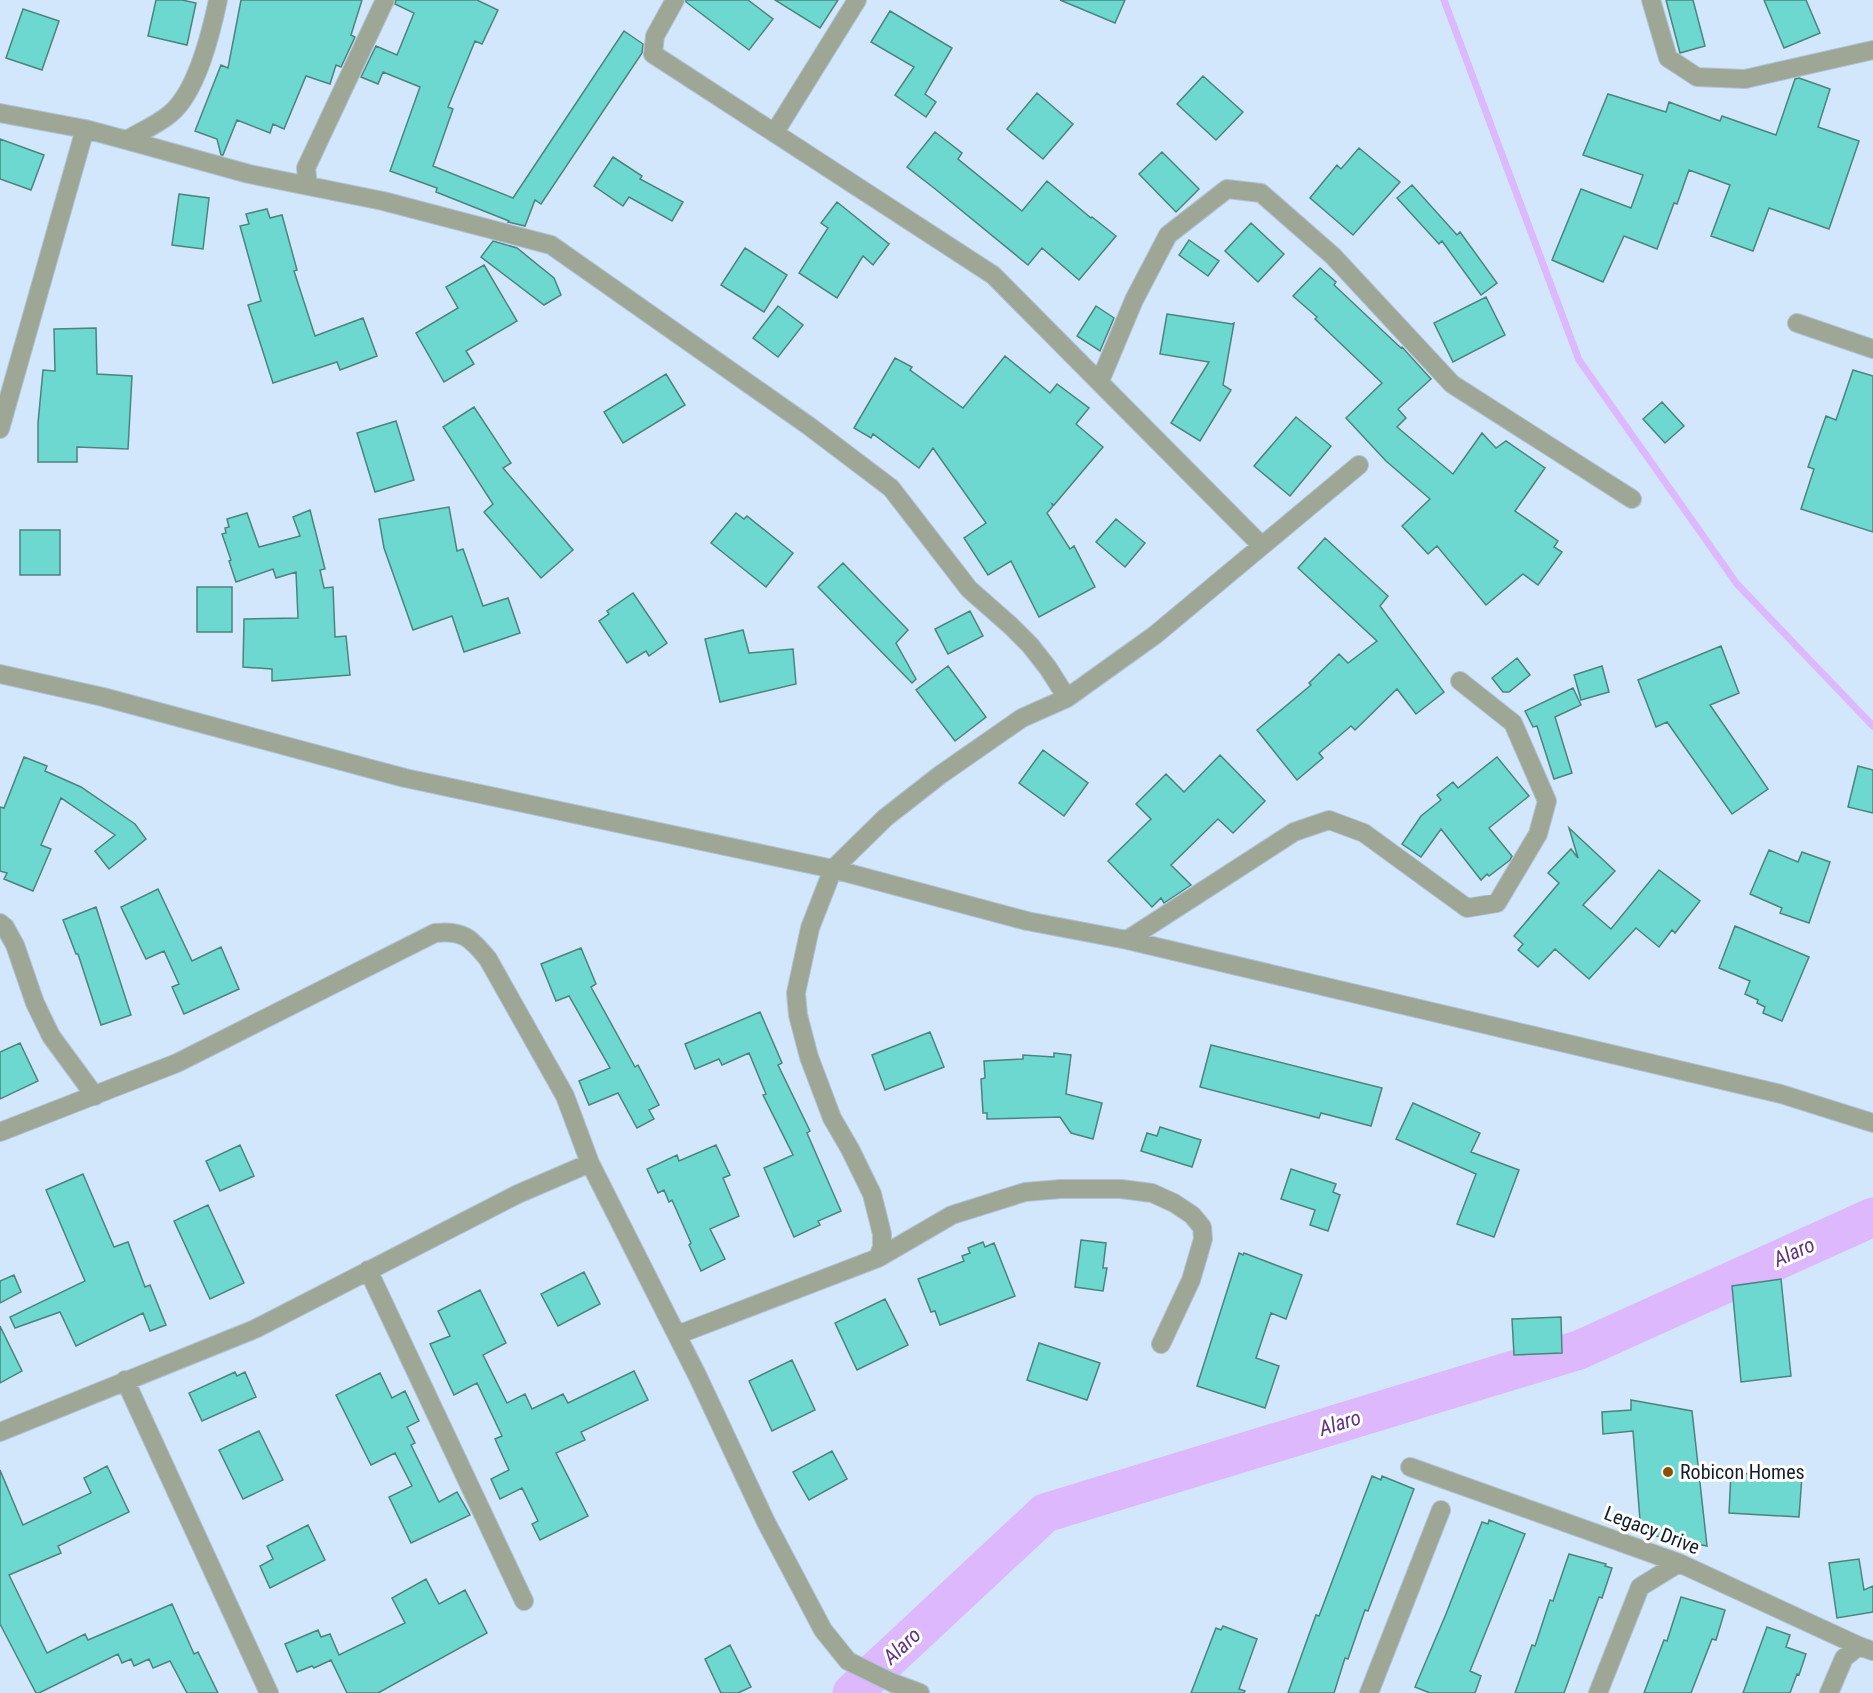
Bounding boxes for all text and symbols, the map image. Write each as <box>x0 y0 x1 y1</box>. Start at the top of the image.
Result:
water label: Alaro <box>1769 1232 1818 1272</box>
water label: Alaro <box>1315 1405 1364 1441</box>
place label: Robicon Homes <box>1680 1460 1805 1484</box>
marker: Robicon Homes <box>1661 1465 1675 1479</box>
street label: Legacy Drive <box>1601 1501 1703 1559</box>
water label: Alaro <box>878 1623 926 1670</box>

